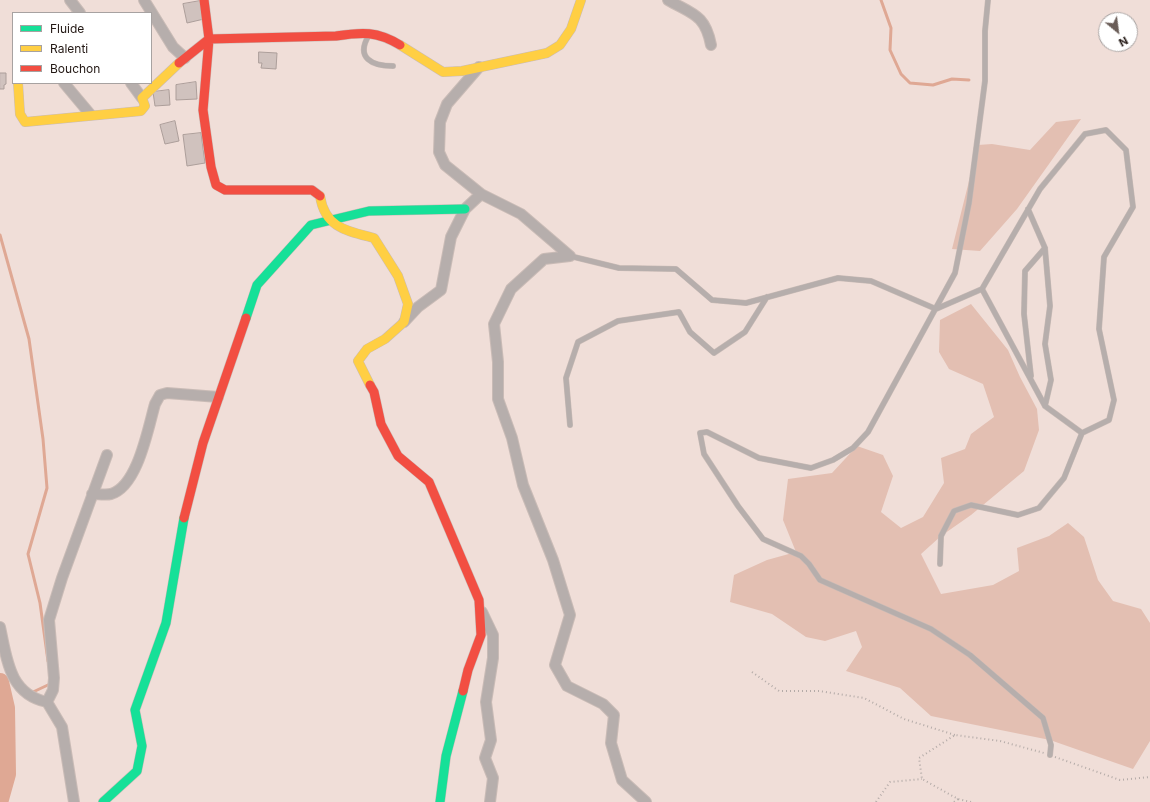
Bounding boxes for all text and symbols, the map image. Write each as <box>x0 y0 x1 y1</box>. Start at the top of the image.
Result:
legend <box>12 12 152 84</box>
north arrow <box>1098 12 1138 52</box>
text: Fluide <box>50 21 84 36</box>
text: N <box>1116 33 1130 50</box>
text: Ralenti <box>50 41 88 56</box>
text: Bouchon <box>50 61 100 76</box>

